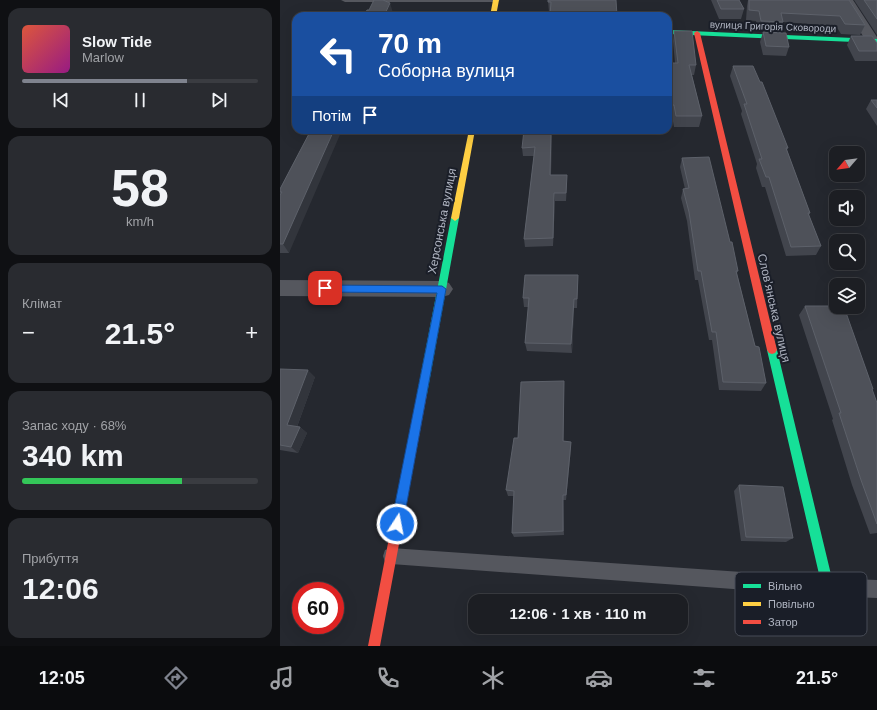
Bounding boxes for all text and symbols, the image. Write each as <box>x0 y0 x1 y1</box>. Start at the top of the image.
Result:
street label: вулиця Григорія Сковороди <box>710 19 836 34</box>
icon: left <box>312 28 364 80</box>
text: 70 m <box>378 28 442 59</box>
text: Slow Tide <box>82 33 152 50</box>
text: Marlow <box>82 50 124 65</box>
text: Соборна вулиця <box>378 61 515 81</box>
icon: previous <box>50 89 72 111</box>
icon: pause <box>129 89 151 111</box>
icon: next <box>208 89 230 111</box>
icon: arrive <box>359 104 381 126</box>
text: Потім <box>312 107 351 124</box>
north arrow <box>829 146 865 182</box>
map controls <box>829 146 865 314</box>
text: 58 <box>111 159 169 217</box>
street label: Херсонська вулиця <box>425 167 459 275</box>
button: sound <box>829 190 865 226</box>
text: km/h <box>126 214 154 229</box>
button: search <box>829 234 865 270</box>
street label: Словʼянська вулиця <box>755 252 793 364</box>
pin <box>308 271 342 305</box>
icon: arrive <box>314 277 336 299</box>
button: layers <box>829 278 865 314</box>
text: Клімат <box>22 296 62 311</box>
text: 21.5° <box>105 317 175 350</box>
text: − <box>22 320 35 345</box>
text: + <box>245 320 258 345</box>
text: Запас ходу · 68% <box>22 418 126 433</box>
text: 340 km <box>22 439 124 472</box>
position arrow <box>376 503 418 545</box>
text: Прибуття <box>22 551 78 566</box>
text: 12:06 <box>22 572 99 605</box>
legend <box>735 572 867 636</box>
text: Вільно <box>768 580 802 592</box>
speed limit sign: 60 <box>292 582 344 634</box>
text: Повільно <box>768 598 815 610</box>
text: 12:06 · 1 хв · 110 m <box>510 605 646 622</box>
text: Затор <box>768 616 798 628</box>
icon: directions <box>162 664 190 692</box>
icon: music <box>268 664 296 692</box>
icon: phone <box>374 664 402 692</box>
icon: climate <box>479 664 507 692</box>
icon: car <box>585 664 613 692</box>
icon: filters <box>690 664 718 692</box>
text: 12:05 <box>39 668 85 688</box>
text: 21.5° <box>796 668 838 688</box>

